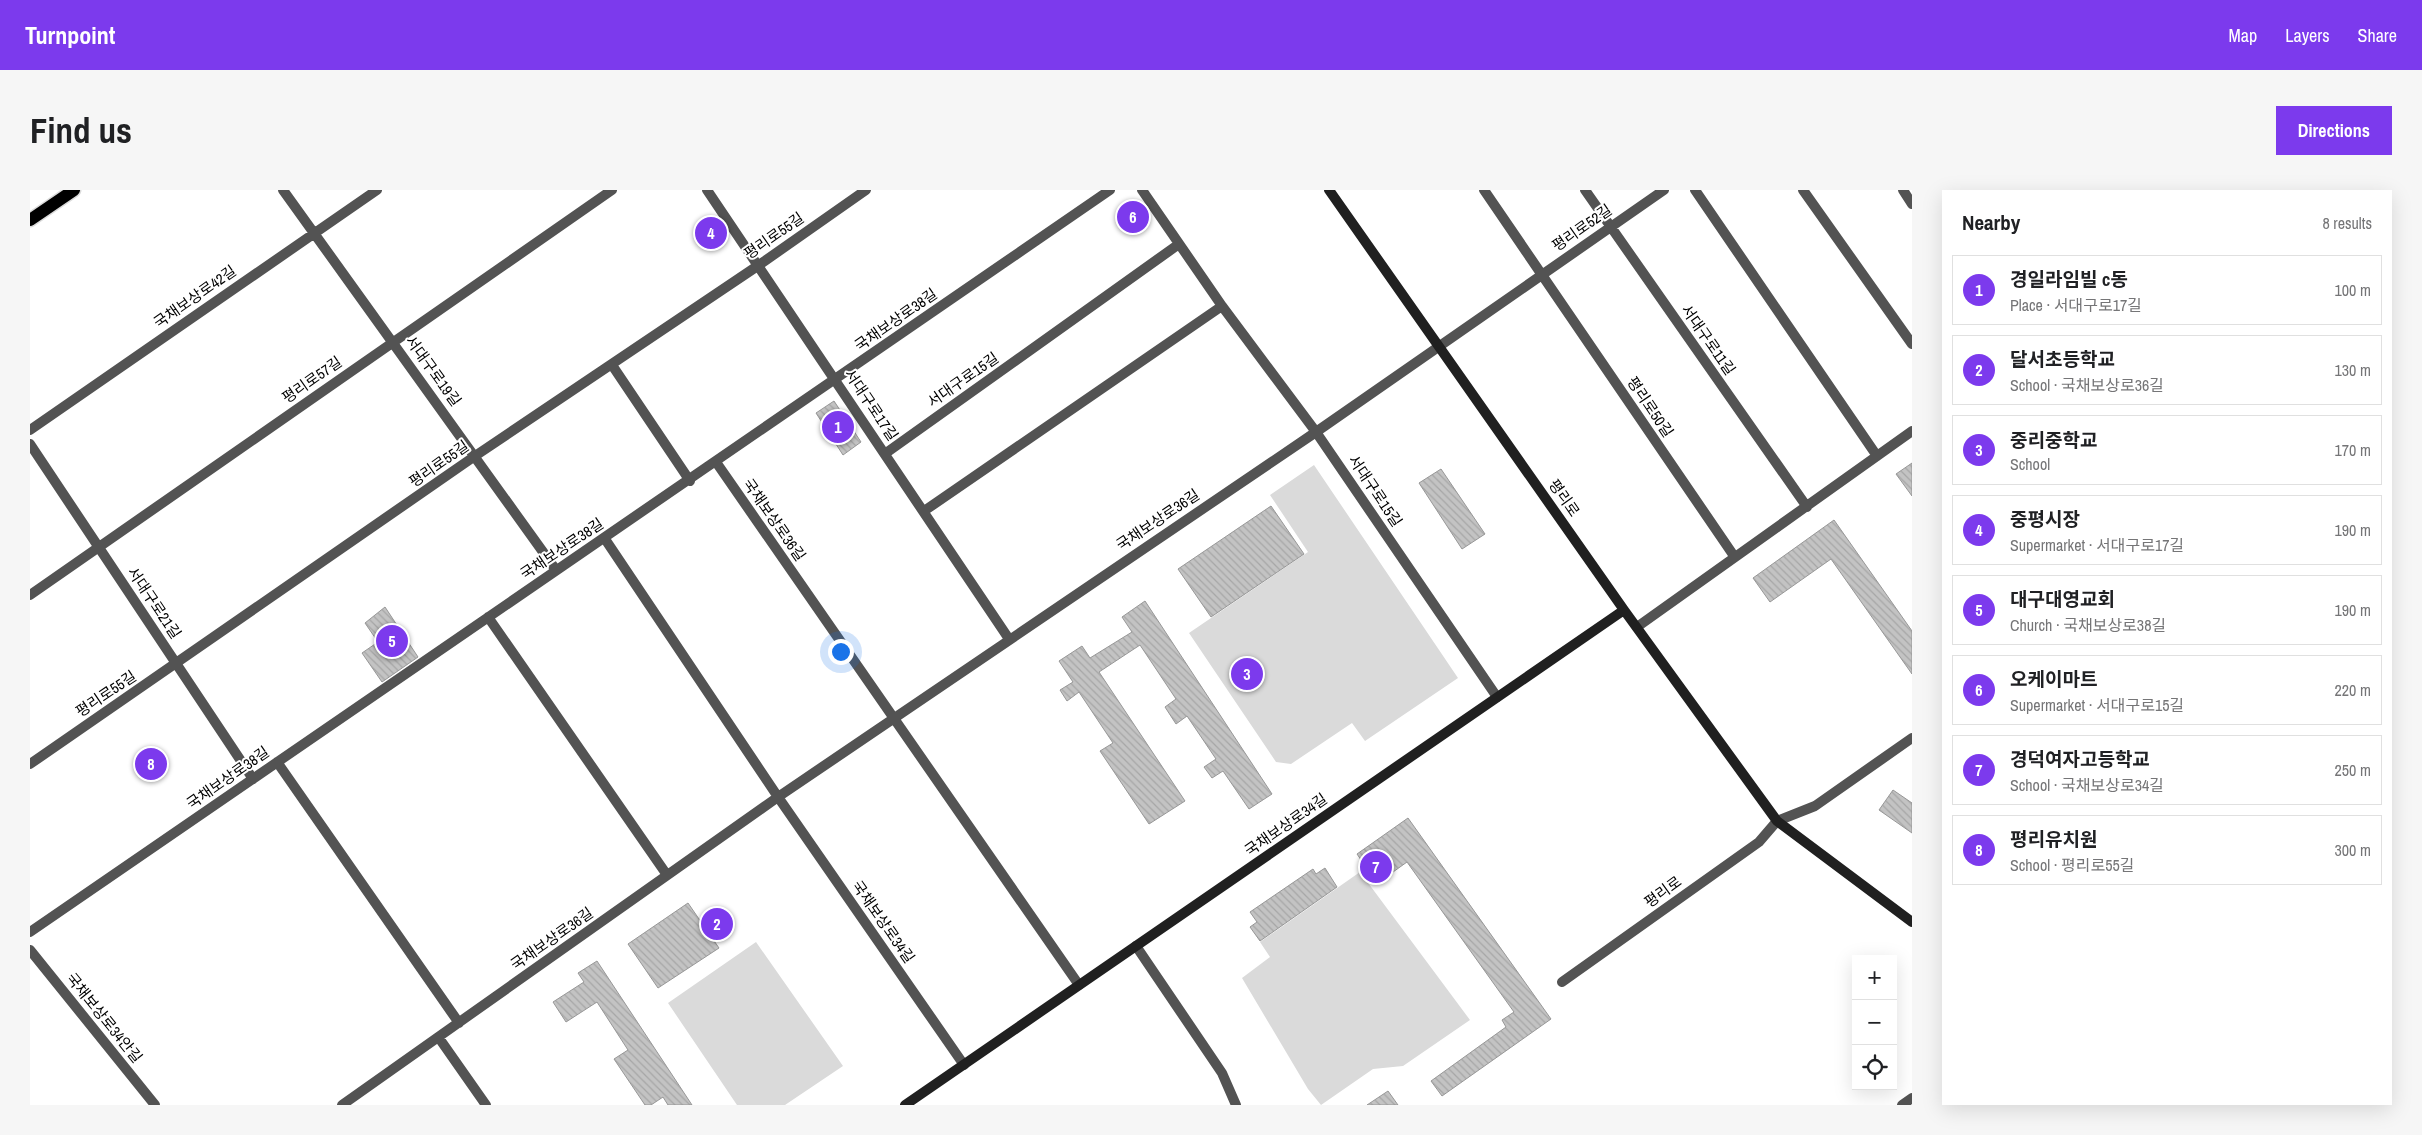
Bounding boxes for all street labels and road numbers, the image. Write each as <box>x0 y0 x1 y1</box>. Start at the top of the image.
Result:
street label: 평리로52길 <box>1547 199 1616 256</box>
street label: 평리로55길 <box>739 207 808 264</box>
street label: 국채보상로42길 <box>149 260 240 333</box>
street label: 국채보상로38길 <box>850 283 941 356</box>
street label: 서대구로11길 <box>1676 300 1740 379</box>
street label: 서대구로19길 <box>401 331 466 410</box>
street label: 서대구로15길 <box>923 347 1003 412</box>
street label: 평리로57길 <box>277 351 346 408</box>
street label: 서대구로17길 <box>840 365 903 445</box>
street label: 평리로50길 <box>1622 372 1678 441</box>
street label: 평리로55길 <box>404 435 473 492</box>
street label: 서대구로15길 <box>1344 451 1407 531</box>
street label: 국채보상로36길 <box>738 474 811 565</box>
street label: 평리로 <box>1544 475 1585 521</box>
street label: 국채보상로36길 <box>1112 484 1204 555</box>
street label: 국채보상로38길 <box>516 513 608 584</box>
street label: 서대구로21길 <box>123 563 186 643</box>
street label: 평리로55길 <box>71 666 140 722</box>
street label: 국채보상로38길 <box>182 741 273 814</box>
street label: 국채보상로34길 <box>1240 788 1331 861</box>
street label: 평리로 <box>1640 871 1686 912</box>
street label: 국채보상로34길 <box>847 876 920 967</box>
street label: 국채보상로36길 <box>506 902 597 975</box>
street label: 국채보상로34안길 <box>62 968 147 1067</box>

